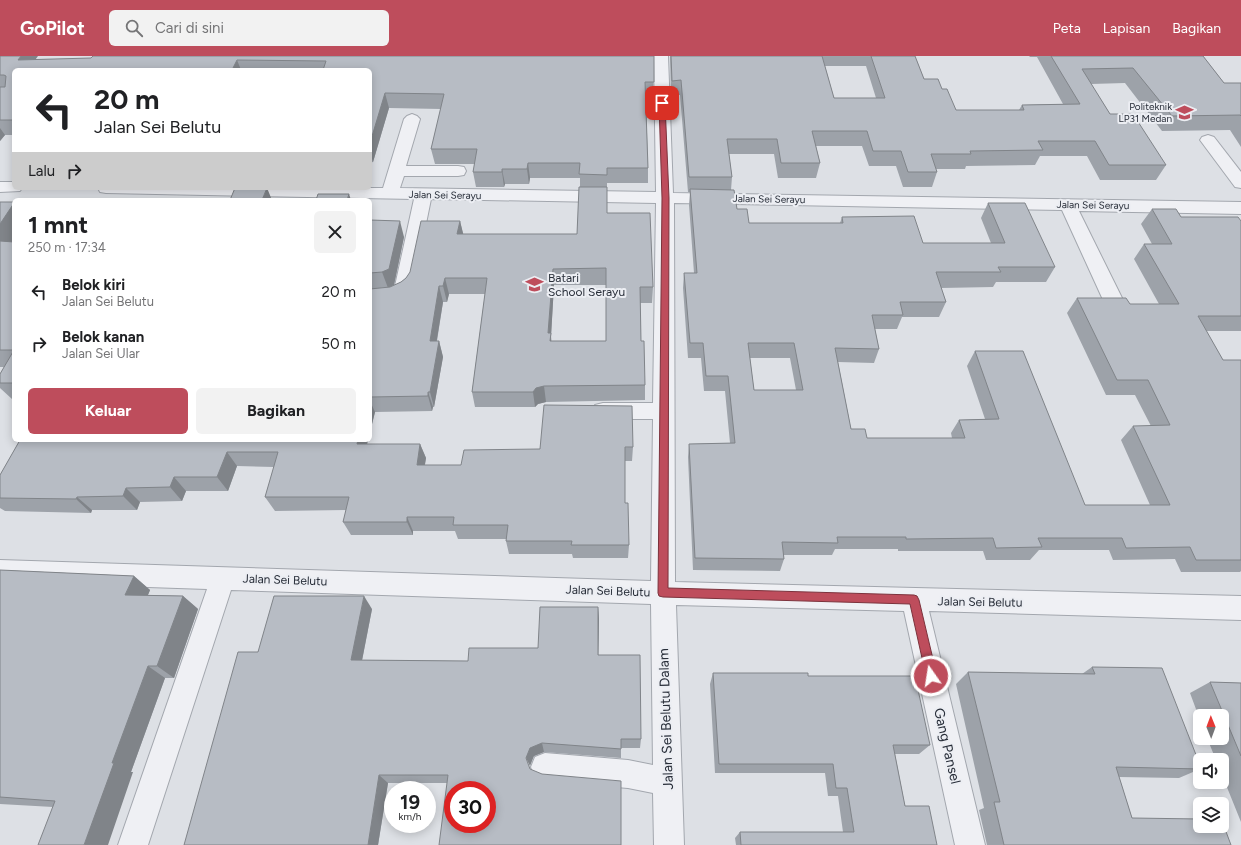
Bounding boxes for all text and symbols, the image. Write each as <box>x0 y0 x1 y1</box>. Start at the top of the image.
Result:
search box <box>109 10 389 46</box>
text: GoPilot <box>20 17 85 40</box>
icon: search <box>123 17 145 39</box>
text: Cari di sini <box>155 19 224 37</box>
text: Peta <box>1053 20 1081 37</box>
text: Lapisan <box>1103 20 1150 37</box>
text: Bagikan <box>1172 20 1221 37</box>
text: 20 m <box>94 82 159 116</box>
icon: left <box>28 84 80 136</box>
pin <box>645 86 679 120</box>
icon: arrive <box>651 92 673 114</box>
place label: Politeknik LP31 Medan <box>1119 100 1172 125</box>
school or university icon: Politeknik LP31 Medan <box>1175 102 1195 122</box>
text: Jalan Sei Belutu <box>94 116 221 138</box>
icon: right <box>63 160 85 182</box>
text: Lalu <box>28 162 55 180</box>
street label: Jalan Sei Serayu <box>408 188 482 202</box>
street label: Jalan Sei Serayu <box>732 192 806 206</box>
street label: Jalan Sei Serayu <box>1056 198 1130 212</box>
text: 1 mnt <box>28 210 88 239</box>
button: close <box>314 211 356 253</box>
text: 250 m · 17:34 <box>28 240 106 255</box>
place label: Batari School Serayu <box>548 271 625 299</box>
school or university icon: Batari School Serayu <box>525 275 545 295</box>
text: Belok kiri <box>62 276 125 294</box>
icon: left <box>28 281 50 303</box>
text: 20 m <box>322 283 356 301</box>
text: Jalan Sei Belutu <box>62 294 154 309</box>
text: Belok kanan <box>62 328 144 346</box>
icon: right <box>28 333 50 355</box>
text: 50 m <box>321 335 356 353</box>
text: Jalan Sei Ular <box>62 346 140 361</box>
button: Keluar <box>28 388 188 434</box>
button: Bagikan <box>196 388 356 434</box>
street label: Jalan Sei Belutu <box>242 572 328 588</box>
street label: Jalan Sei Belutu <box>565 583 651 599</box>
street label: Jalan Sei Belutu <box>937 594 1023 610</box>
street label: Jalan Sei Belutu Dalam <box>655 648 677 790</box>
position arrow <box>910 655 952 697</box>
street label: Gang Pansel <box>930 706 964 786</box>
north arrow <box>1193 709 1229 745</box>
map controls <box>1193 709 1229 833</box>
button: sound <box>1193 753 1229 789</box>
speed limit sign: 30 <box>444 781 496 833</box>
text: 19 <box>400 790 420 814</box>
button: layers <box>1193 797 1229 833</box>
text: km/h <box>399 810 421 823</box>

